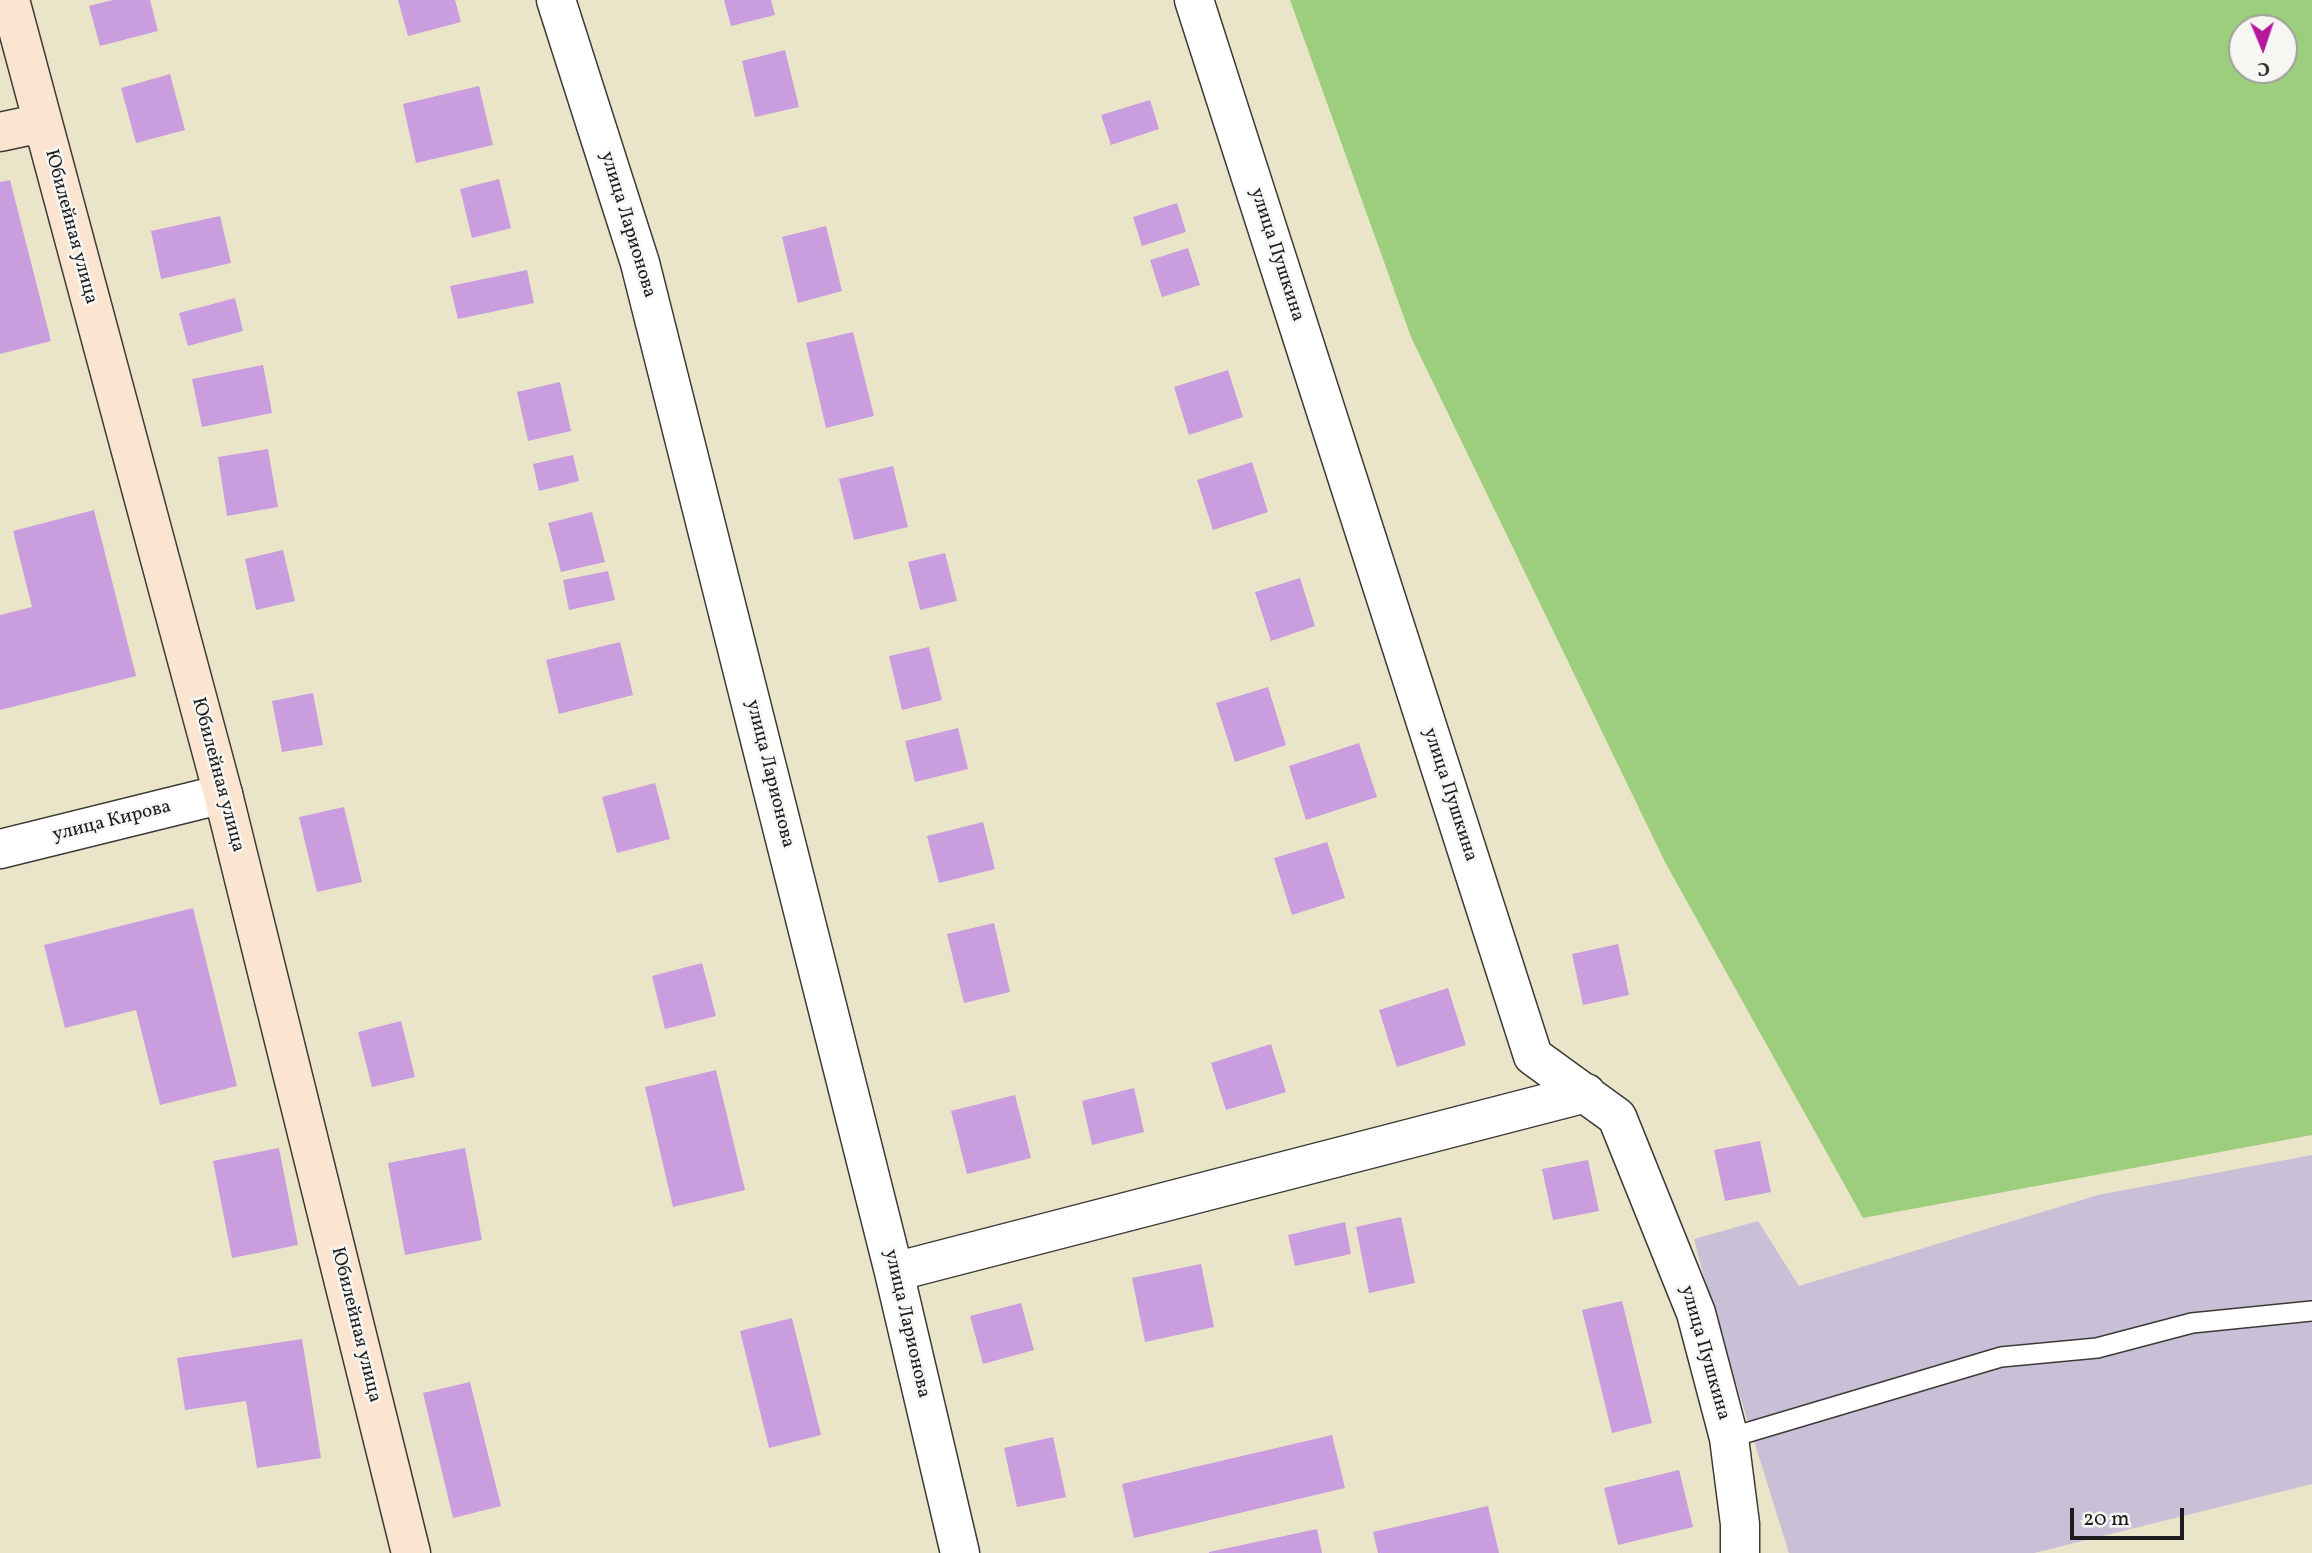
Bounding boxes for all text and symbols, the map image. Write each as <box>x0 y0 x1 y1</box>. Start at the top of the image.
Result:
north arrow <box>2228 14 2298 84</box>
text: С <box>2257 55 2270 81</box>
street label: Юбилейная улица <box>38 147 102 307</box>
street label: улица Ларионова <box>594 149 660 301</box>
street label: улица Пушкина <box>1244 185 1308 325</box>
street label: Юбилейная улица <box>185 695 249 855</box>
street label: улица Ларионова <box>740 698 798 850</box>
street label: улица Пушкина <box>1417 725 1481 865</box>
street label: улица Кирова <box>50 796 174 848</box>
street label: Юбилейная улица <box>325 1245 385 1405</box>
street label: улица Ларионова <box>878 1247 934 1401</box>
street label: улица Пушкина <box>1674 1283 1734 1423</box>
scale bar <box>2074 1494 2188 1538</box>
text: 20 m <box>2083 1505 2129 1534</box>

